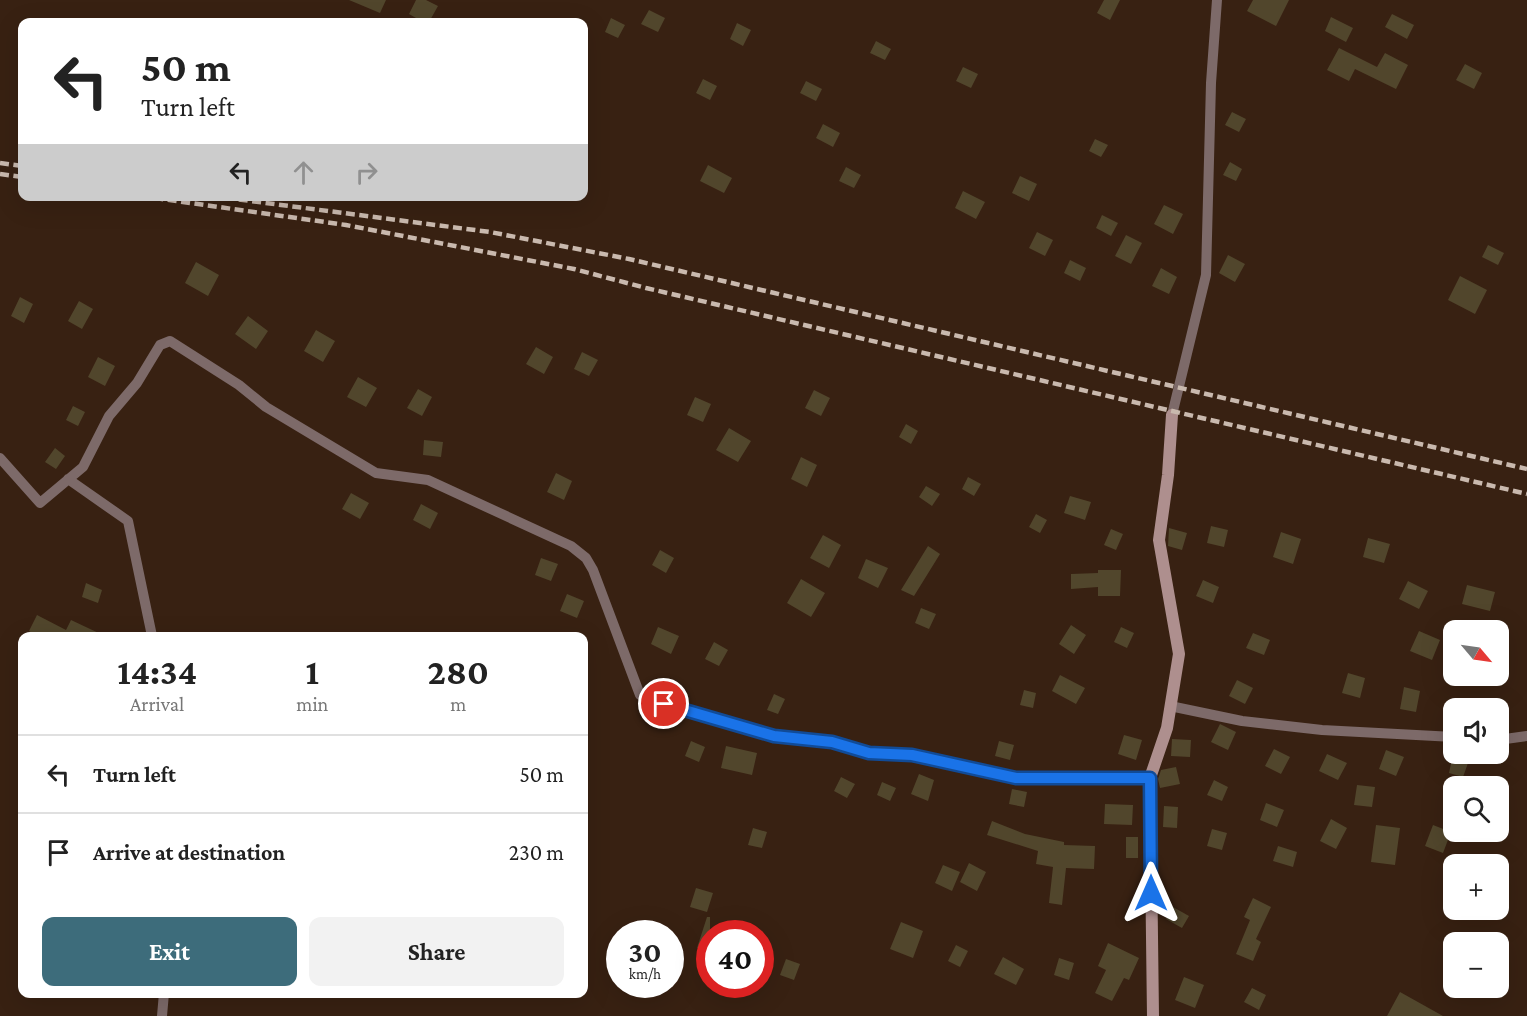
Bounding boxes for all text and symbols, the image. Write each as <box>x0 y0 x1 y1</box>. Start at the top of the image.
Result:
icon: left <box>42 42 120 120</box>
text: 50 m <box>141 43 231 90</box>
text: Turn left <box>141 92 235 122</box>
icon: left <box>224 156 257 189</box>
icon: ahead <box>287 156 320 189</box>
icon: right <box>350 156 383 189</box>
north arrow <box>1443 620 1509 686</box>
map controls <box>1443 620 1509 998</box>
text: 14:34 <box>117 652 197 692</box>
text: 1 <box>306 652 319 692</box>
text: 280 <box>428 652 489 692</box>
pin <box>638 678 689 729</box>
icon: arrive <box>647 687 680 720</box>
text: Arrival <box>130 693 184 715</box>
text: min <box>296 693 328 715</box>
text: m <box>450 693 466 715</box>
button: sound <box>1443 698 1509 764</box>
icon: left <box>42 758 75 791</box>
text: Turn left <box>93 762 176 787</box>
text: 50 m <box>519 762 564 787</box>
button: search <box>1443 776 1509 842</box>
icon: arrive <box>42 836 75 869</box>
text: Arrive at destination <box>93 840 285 865</box>
text: 230 m <box>509 840 564 865</box>
button: + <box>1443 854 1509 920</box>
position arrow <box>1119 861 1183 925</box>
button: Exit <box>42 917 297 986</box>
button: Share <box>309 917 564 986</box>
speed limit sign: 40 <box>696 920 774 998</box>
button: − <box>1443 932 1509 998</box>
text: 30 <box>629 935 661 968</box>
text: km/h <box>629 966 661 982</box>

